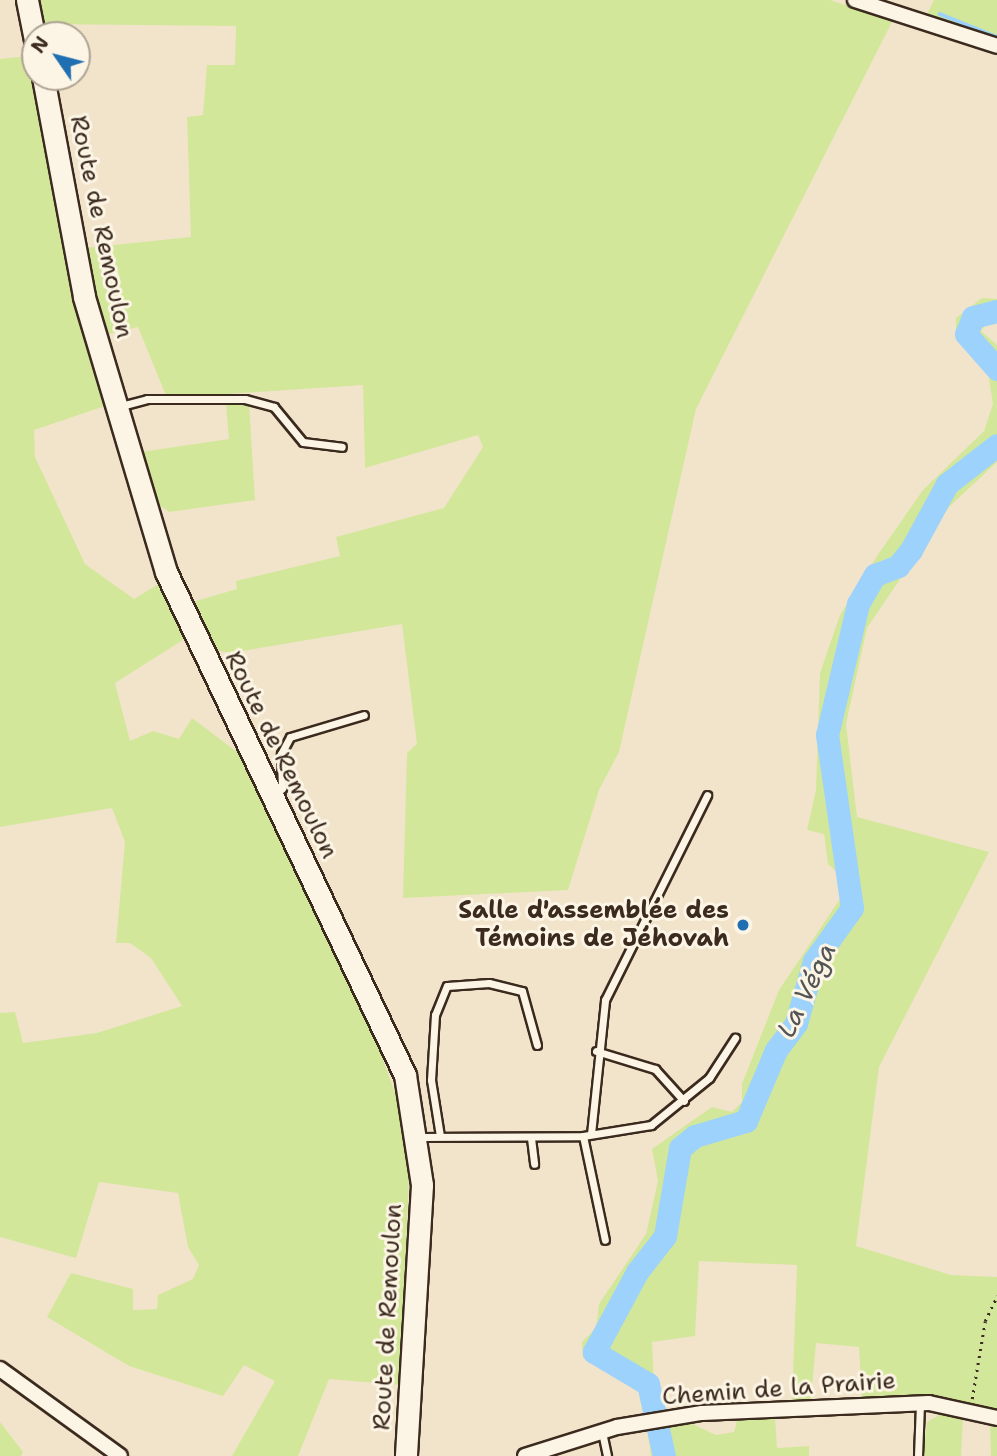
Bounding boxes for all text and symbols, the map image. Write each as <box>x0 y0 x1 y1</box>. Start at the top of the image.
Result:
north arrow <box>21 21 91 91</box>
text: N <box>25 31 55 58</box>
street label: Route de Remoulon <box>63 113 139 341</box>
street label: Route de Remoulon <box>218 647 344 863</box>
place label: Salle d'assemblée des Témoins de Jéhovah <box>458 897 729 953</box>
marker: Salle d'assemblée des Témoins de Jéhovah <box>735 917 751 933</box>
water label: La Véga <box>770 938 842 1042</box>
street label: Route de Remoulon <box>368 1203 408 1431</box>
street label: Chemin de la Prairie <box>661 1366 897 1412</box>

